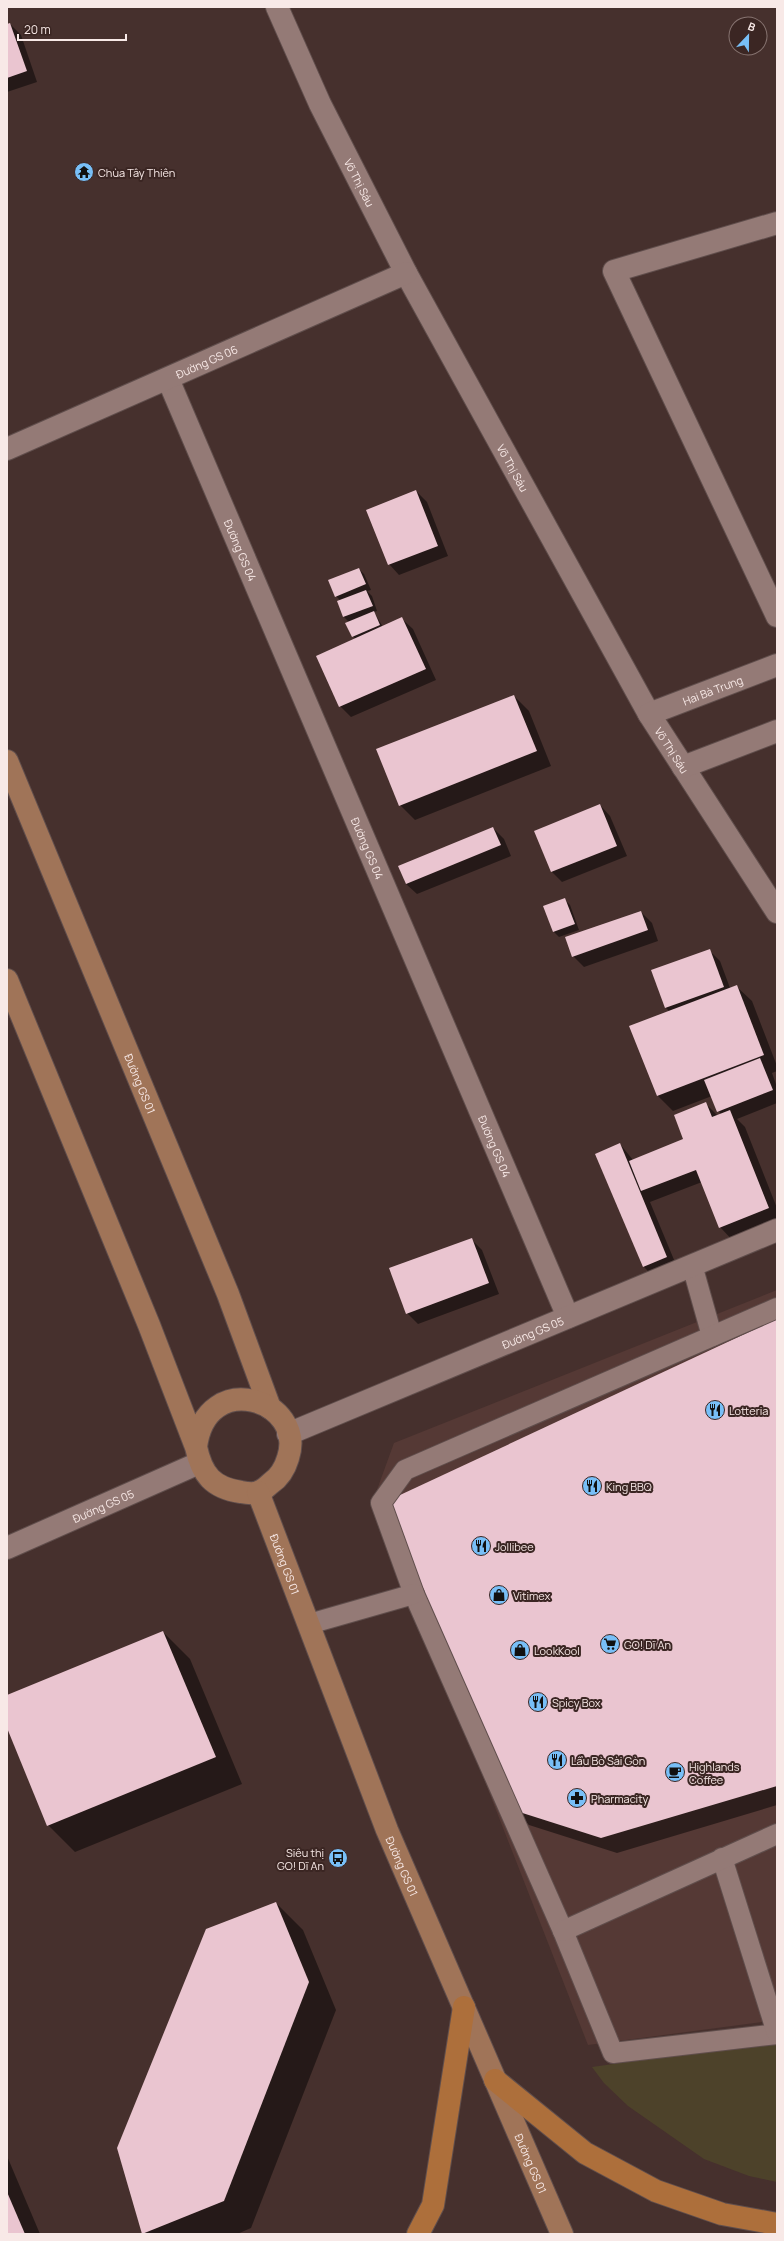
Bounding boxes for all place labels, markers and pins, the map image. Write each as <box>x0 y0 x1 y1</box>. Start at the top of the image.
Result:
temple icon: Chùa Tây Thiên <box>73 161 95 183</box>
place label: Chùa Tây Thiên <box>98 165 175 180</box>
restaurant icon: Lotteria <box>704 1399 726 1421</box>
place label: Lotteria <box>729 1403 768 1418</box>
restaurant icon: King BBQ <box>581 1475 603 1497</box>
place label: King BBQ <box>606 1479 652 1494</box>
restaurant icon: Jollibee <box>470 1535 492 1557</box>
place label: Jollibee <box>495 1539 534 1554</box>
shop icon: Vitimex <box>488 1584 510 1606</box>
place label: Vitimex <box>513 1588 550 1603</box>
supermarket icon: GO! Dĩ An <box>599 1633 621 1655</box>
place label: GO! Dĩ An <box>624 1637 671 1652</box>
shop icon: LookKool <box>509 1639 531 1661</box>
place label: LookKool <box>534 1643 580 1658</box>
restaurant icon: Spicy Box <box>527 1691 549 1713</box>
place label: Spicy Box <box>552 1695 601 1710</box>
restaurant icon: Lẩu Bò Sài Gòn <box>546 1749 568 1771</box>
place label: Lẩu Bò Sài Gòn <box>571 1753 645 1768</box>
place label: Highlands Coffee <box>689 1759 740 1787</box>
cafe icon: Highlands Coffee <box>664 1761 686 1783</box>
pharmacy icon: Pharmacity <box>566 1787 588 1809</box>
place label: Pharmacity <box>591 1791 648 1806</box>
place label: Siêu thị GO! Dĩ An <box>277 1845 324 1873</box>
bus stop icon: Siêu thị GO! Dĩ An <box>327 1847 349 1869</box>

